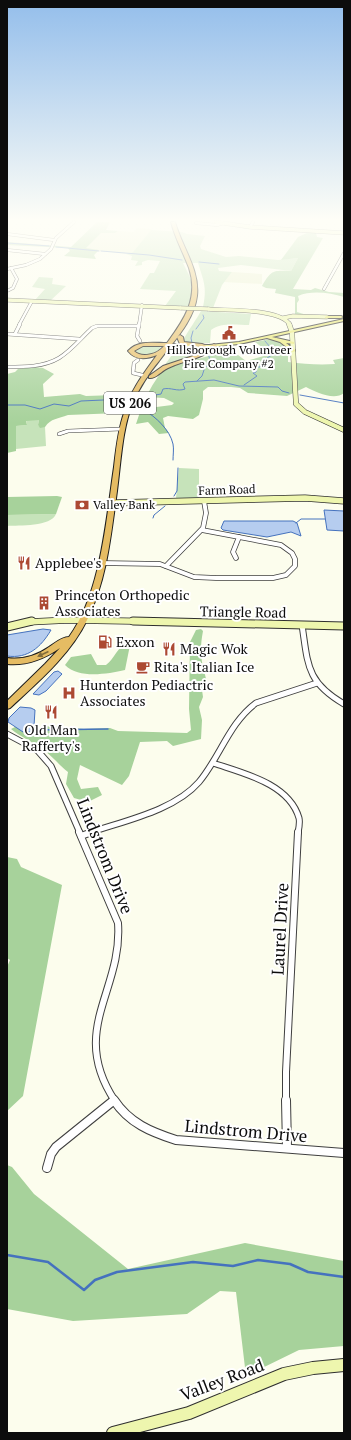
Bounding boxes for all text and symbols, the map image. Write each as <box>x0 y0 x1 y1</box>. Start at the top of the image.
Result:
public building icon: Hillsborough Volunteer Fire Company #2 <box>221 325 237 341</box>
place label: Hillsborough Volunteer Fire Company #2 <box>167 342 292 371</box>
road number: US 206 <box>104 392 156 414</box>
street label: Farm Road <box>198 481 256 498</box>
bank icon: Valley Bank <box>74 497 90 513</box>
place label: Valley Bank <box>93 497 156 512</box>
place label: Applebee's <box>35 553 102 572</box>
restaurant icon: Applebee's <box>16 555 32 571</box>
place label: Princeton Orthopedic Associates <box>55 585 190 620</box>
building icon: Princeton Orthopedic Associates <box>36 595 52 611</box>
street label: Triangle Road <box>200 601 287 622</box>
place label: Exxon <box>116 632 155 651</box>
fuel station icon: Exxon <box>97 634 113 650</box>
place label: Magic Wok <box>180 639 249 658</box>
restaurant icon: Magic Wok <box>161 641 177 657</box>
one-way arrow <box>38 651 49 657</box>
place label: Rita's Italian Ice <box>154 657 254 676</box>
cafe icon: Rita's Italian Ice <box>135 659 151 675</box>
place label: Hunterdon Pediactric Associates <box>80 675 213 710</box>
hospital icon: Hunterdon Pediactric Associates <box>61 685 77 701</box>
restaurant icon: Old Man Rafferty's <box>43 704 59 720</box>
place label: Old Man Rafferty's <box>22 720 80 755</box>
street label: Lindstrom Drive <box>72 795 139 917</box>
street label: Laurel Drive <box>266 882 293 976</box>
street label: Lindstrom Drive <box>184 1114 308 1147</box>
street label: Valley Road <box>177 1353 268 1406</box>

